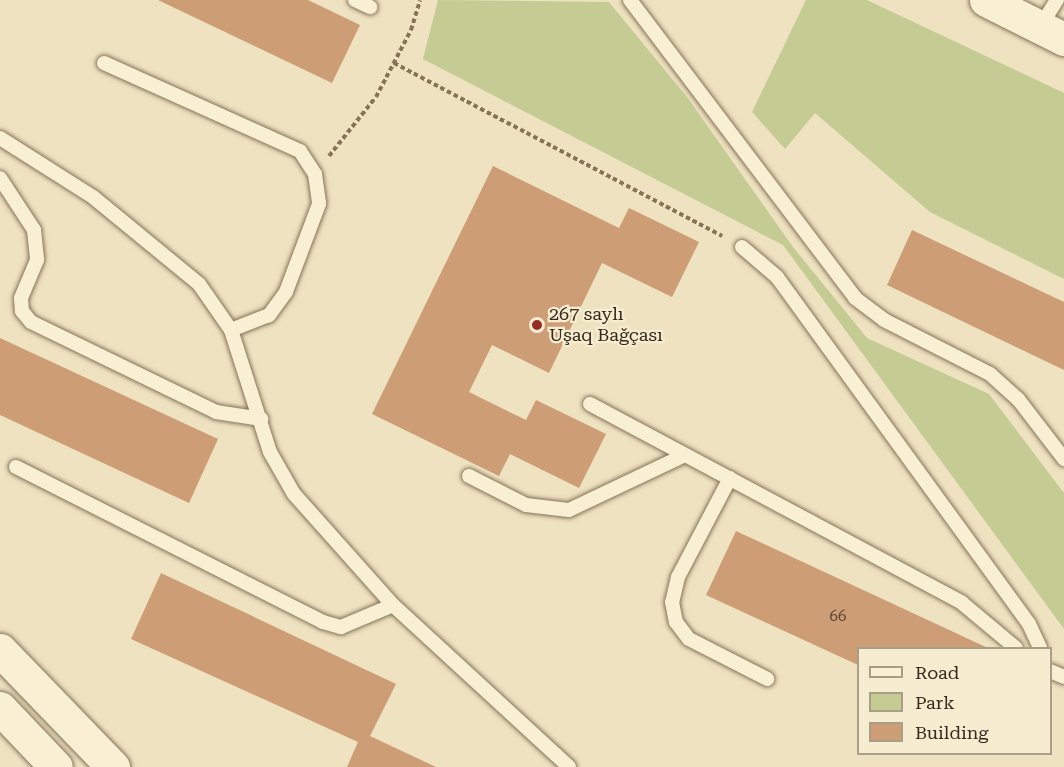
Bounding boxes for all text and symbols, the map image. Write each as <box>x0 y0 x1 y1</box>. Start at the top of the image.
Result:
place label: 267 saylı Uşaq Bağçası <box>549 304 663 346</box>
marker: 267 saylı Uşaq Bağçası <box>530 318 544 332</box>
house number: 66 <box>830 608 846 626</box>
legend <box>857 647 1052 755</box>
text: Road <box>915 662 959 683</box>
text: Park <box>915 692 955 713</box>
text: Building <box>915 722 989 743</box>

